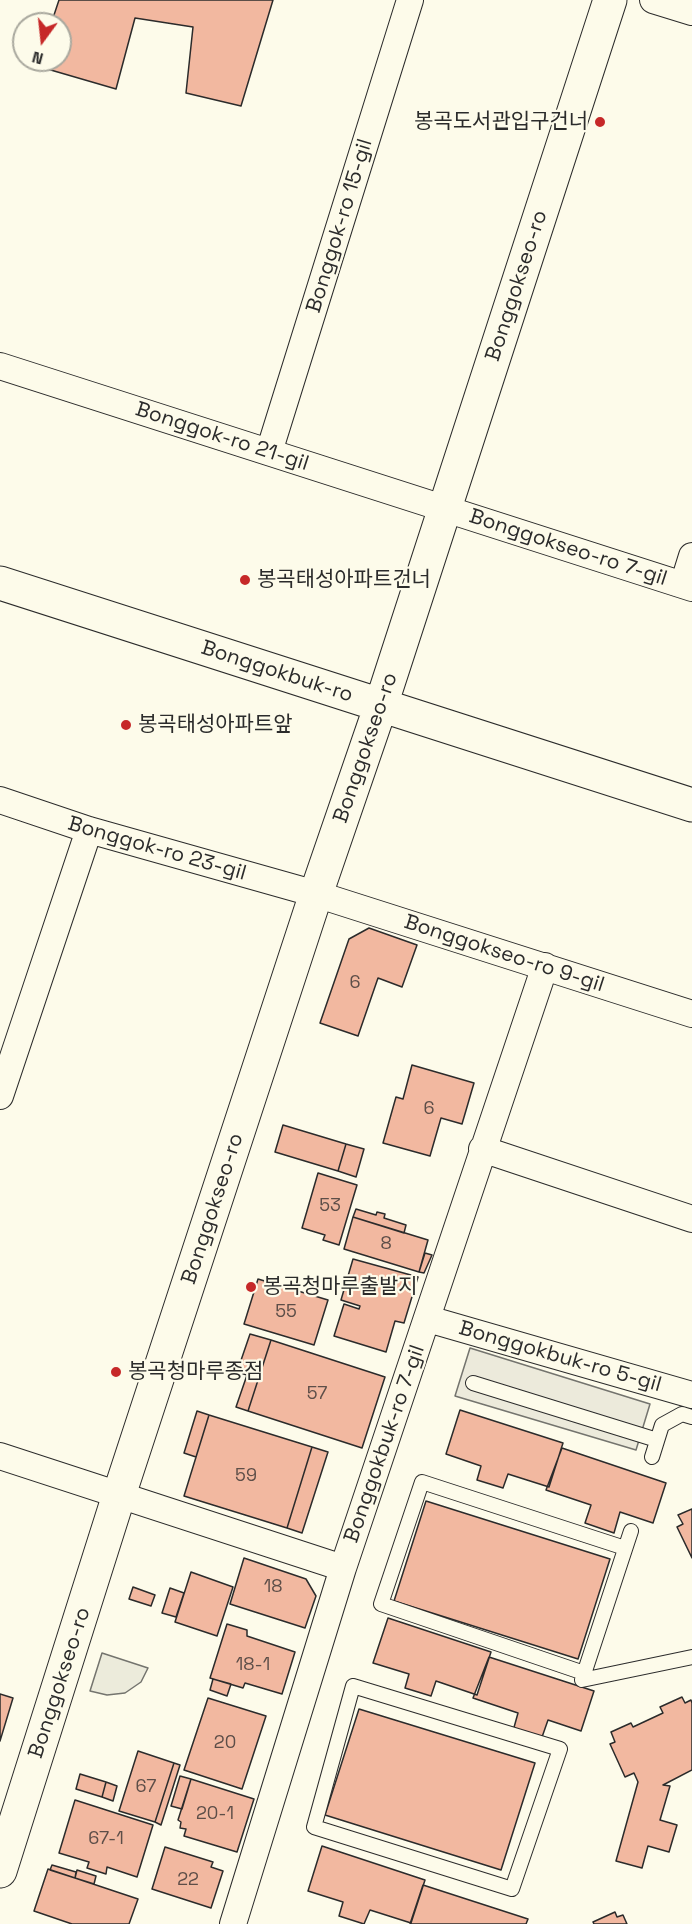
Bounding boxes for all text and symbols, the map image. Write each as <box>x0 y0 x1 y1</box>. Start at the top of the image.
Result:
north arrow <box>12 12 72 72</box>
text: N <box>30 46 46 69</box>
place label: 봉곡도서관입구건너 <box>414 109 588 135</box>
marker: 봉곡도서관입구건너 <box>593 115 607 129</box>
street label: Bonggok-ro 15-gil <box>302 136 378 316</box>
street label: Bonggokseo-ro <box>481 207 553 365</box>
street label: Bonggok-ro 21-gil <box>132 397 312 477</box>
street label: Bonggokseo-ro 7-gil <box>466 504 670 592</box>
place label: 봉곡태성아파트건너 <box>257 567 431 593</box>
marker: 봉곡태성아파트건너 <box>238 573 252 587</box>
street label: Bonggokbuk-ro <box>198 636 356 708</box>
street label: Bonggokseo-ro <box>328 670 404 826</box>
place label: 봉곡태성아파트앞 <box>138 712 293 738</box>
marker: 봉곡태성아파트앞 <box>119 718 133 732</box>
street label: Bonggok-ro 23-gil <box>65 811 249 887</box>
street label: Bonggokseo-ro 9-gil <box>401 910 607 998</box>
house number: 6 <box>349 972 361 994</box>
house number: 6 <box>423 1098 435 1120</box>
street label: Bonggokseo-ro <box>177 1130 249 1288</box>
house number: 53 <box>319 1195 341 1217</box>
house number: 8 <box>380 1233 392 1255</box>
place label: 봉곡청마루출발지 <box>263 1274 418 1300</box>
marker: 봉곡청마루출발지 <box>244 1280 258 1294</box>
house number: 55 <box>275 1301 297 1323</box>
street label: Bonggokbuk-ro 5-gil <box>456 1316 664 1398</box>
street label: Bonggokbuk-ro 7-gil <box>339 1342 431 1546</box>
place label: 봉곡청마루종점 <box>128 1359 263 1385</box>
marker: 봉곡청마루종점 <box>109 1365 123 1379</box>
house number: 57 <box>307 1383 327 1405</box>
house number: 59 <box>235 1465 257 1487</box>
house number: 18 <box>264 1576 282 1598</box>
street label: Bonggokseo-ro <box>24 1604 96 1762</box>
house number: 18-1 <box>236 1654 270 1676</box>
house number: 20 <box>214 1732 236 1754</box>
house number: 67 <box>136 1776 156 1798</box>
house number: 20-1 <box>196 1803 234 1825</box>
house number: 67-1 <box>88 1828 124 1850</box>
house number: 22 <box>177 1869 199 1891</box>

